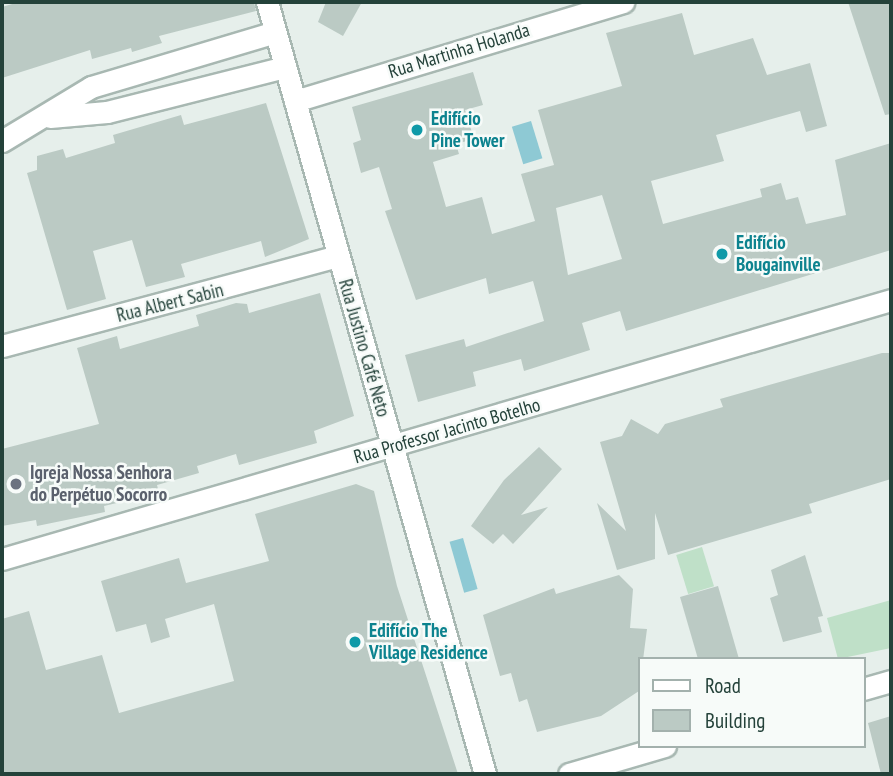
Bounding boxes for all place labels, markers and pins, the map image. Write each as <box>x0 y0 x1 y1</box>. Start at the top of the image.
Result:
place label: Edifício Pine Tower <box>431 108 505 152</box>
marker: Edifício Pine Tower <box>409 122 425 138</box>
place label: Edifício Bougainville <box>736 232 821 276</box>
marker: Edifício Bougainville <box>714 246 730 262</box>
place label: Igreja Nossa Senhora do Perpétuo Socorro <box>30 462 172 506</box>
marker: Igreja Nossa Senhora do Perpétuo Socorro <box>8 476 24 492</box>
place label: Edifício The Village Residence <box>369 620 488 664</box>
marker: Edifício The Village Residence <box>347 634 363 650</box>

